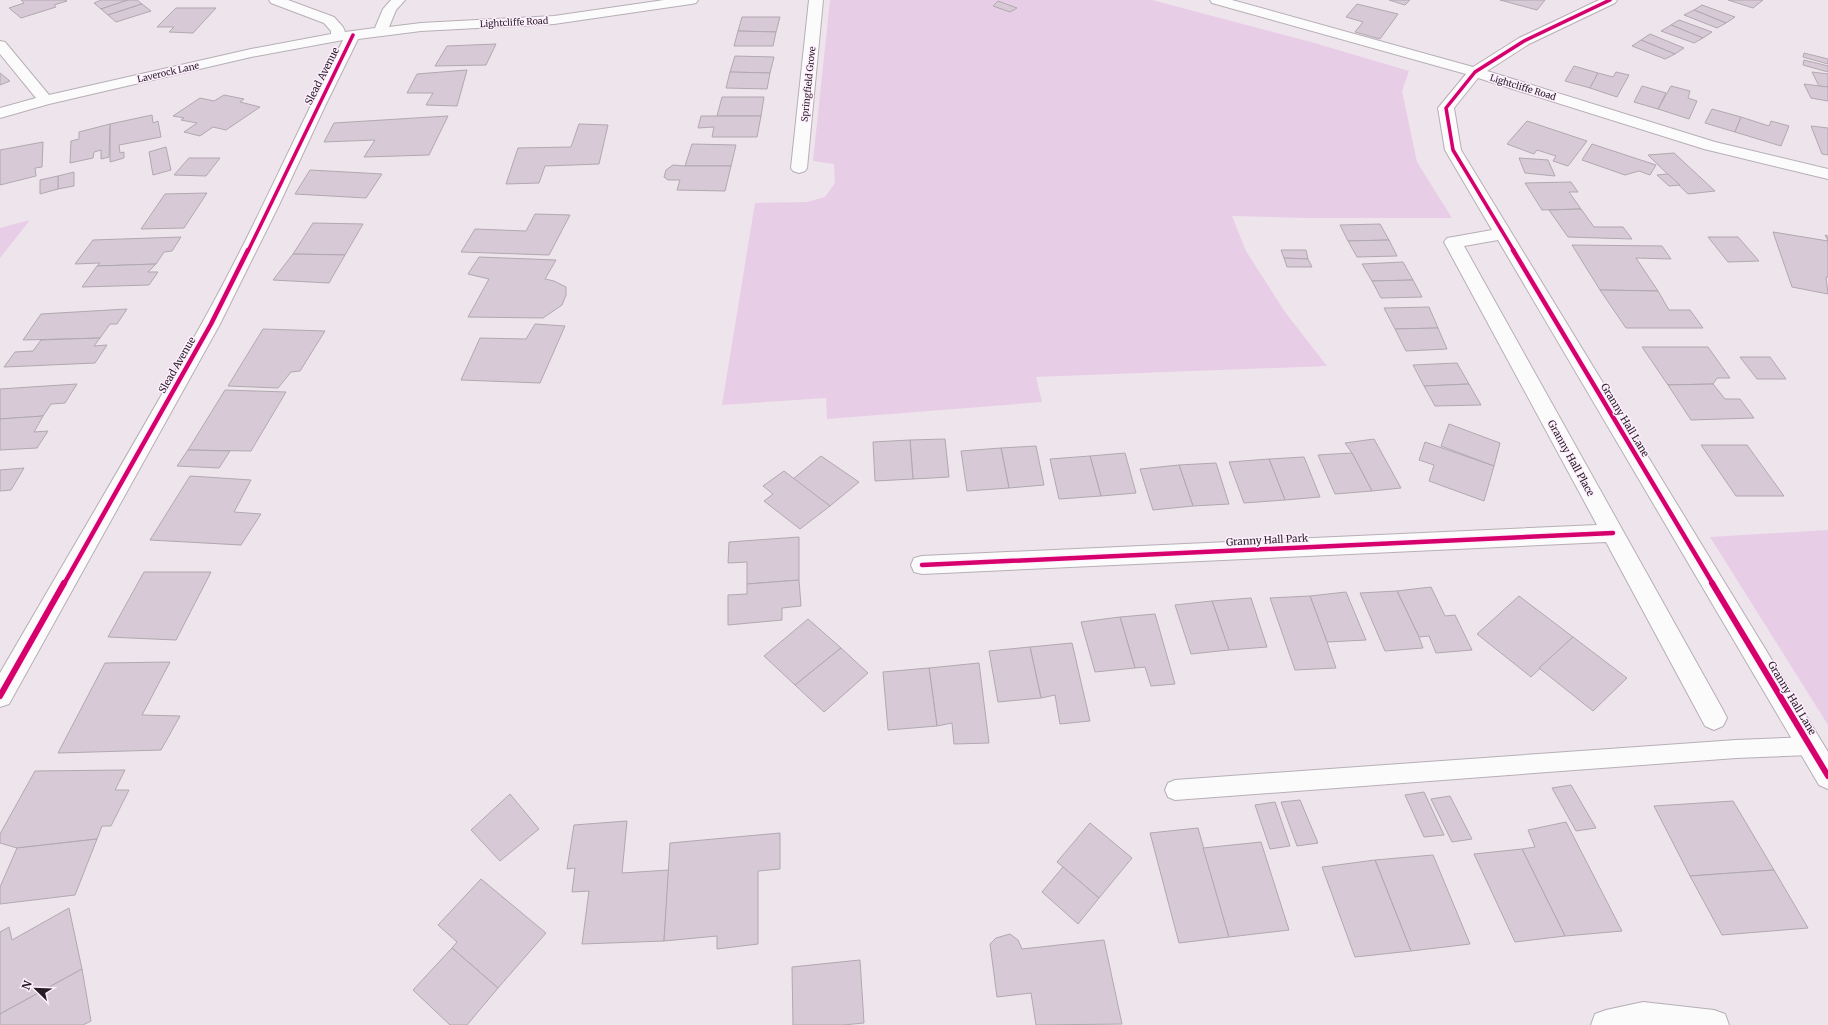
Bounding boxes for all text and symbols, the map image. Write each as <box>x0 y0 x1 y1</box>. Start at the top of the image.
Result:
street label: Lightcliffe Road <box>480 15 549 29</box>
street label: Slead Avenue <box>302 45 342 107</box>
street label: Springfield Grove <box>799 45 817 122</box>
street label: Laverock Lane <box>136 59 200 84</box>
street label: Lightcliffe Road <box>1489 72 1558 102</box>
street label: Slead Avenue <box>156 334 198 396</box>
street label: Granny Hall Lane <box>1598 381 1652 459</box>
street label: Granny Hall Place <box>1545 418 1597 498</box>
street label: Granny Hall Park <box>1226 531 1309 549</box>
street label: Granny Hall Lane <box>1765 659 1819 737</box>
north arrow <box>16 969 56 1009</box>
text: N <box>19 978 35 992</box>

